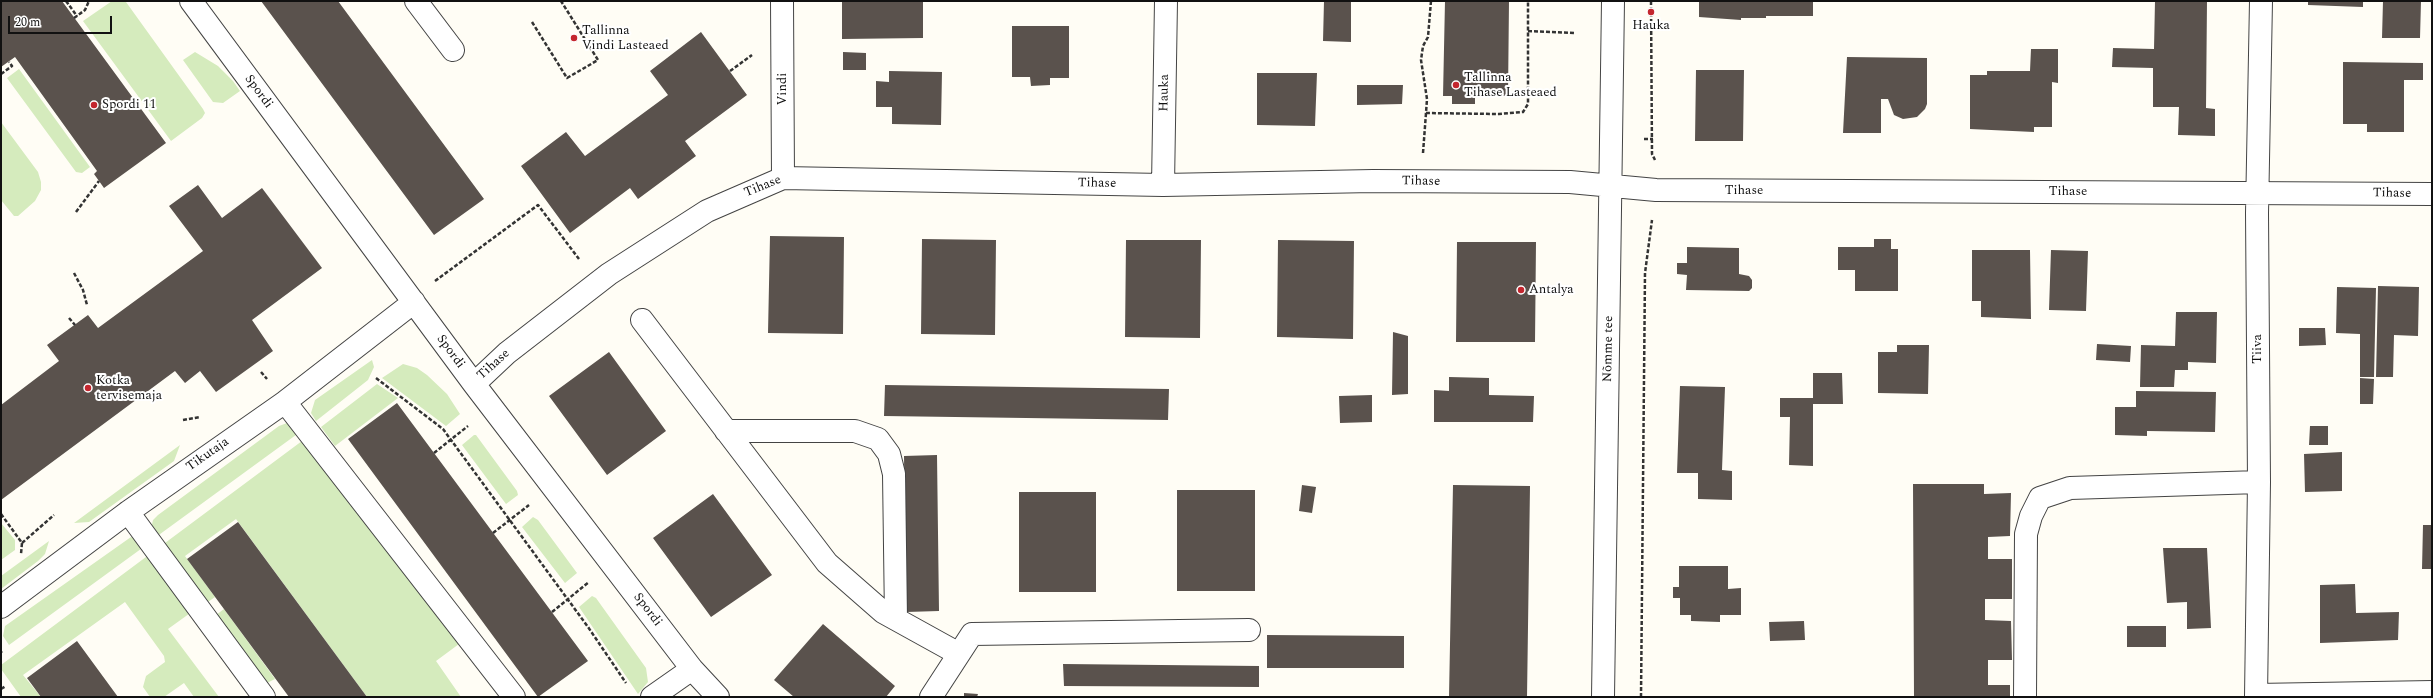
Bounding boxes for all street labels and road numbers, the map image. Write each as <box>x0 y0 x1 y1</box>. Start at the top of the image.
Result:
street label: Spordi <box>241 72 275 112</box>
street label: Vindi <box>775 73 791 105</box>
street label: Hauka <box>1157 74 1173 112</box>
street label: Tihase <box>742 173 784 201</box>
street label: Tihase <box>1402 174 1440 190</box>
street label: Tihase <box>1078 176 1116 192</box>
street label: Tihase <box>1725 183 1763 199</box>
street label: Tihase <box>2049 184 2087 200</box>
street label: Tihase <box>2373 186 2411 202</box>
street label: Nõmme tee <box>1601 316 1617 382</box>
street label: Spordi <box>433 332 467 372</box>
street label: Tiiva <box>2250 334 2266 364</box>
street label: Tihase <box>474 346 514 384</box>
street label: Tikutaja <box>184 435 232 475</box>
street label: Spordi <box>629 590 665 630</box>

